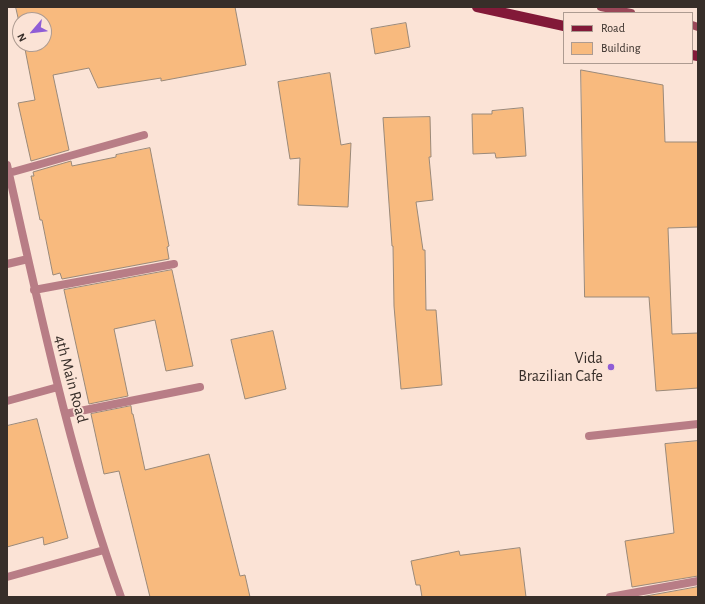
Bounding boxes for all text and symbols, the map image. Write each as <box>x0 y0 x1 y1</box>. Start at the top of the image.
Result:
north arrow <box>12 12 52 52</box>
legend <box>563 12 693 64</box>
text: Road <box>601 22 625 34</box>
text: N <box>15 31 28 43</box>
text: Building <box>601 42 641 54</box>
street label: 4th Main Road <box>50 333 92 425</box>
place label: Vida Brazilian Cafe <box>518 348 603 386</box>
marker: Vida Brazilian Cafe <box>606 362 616 372</box>

